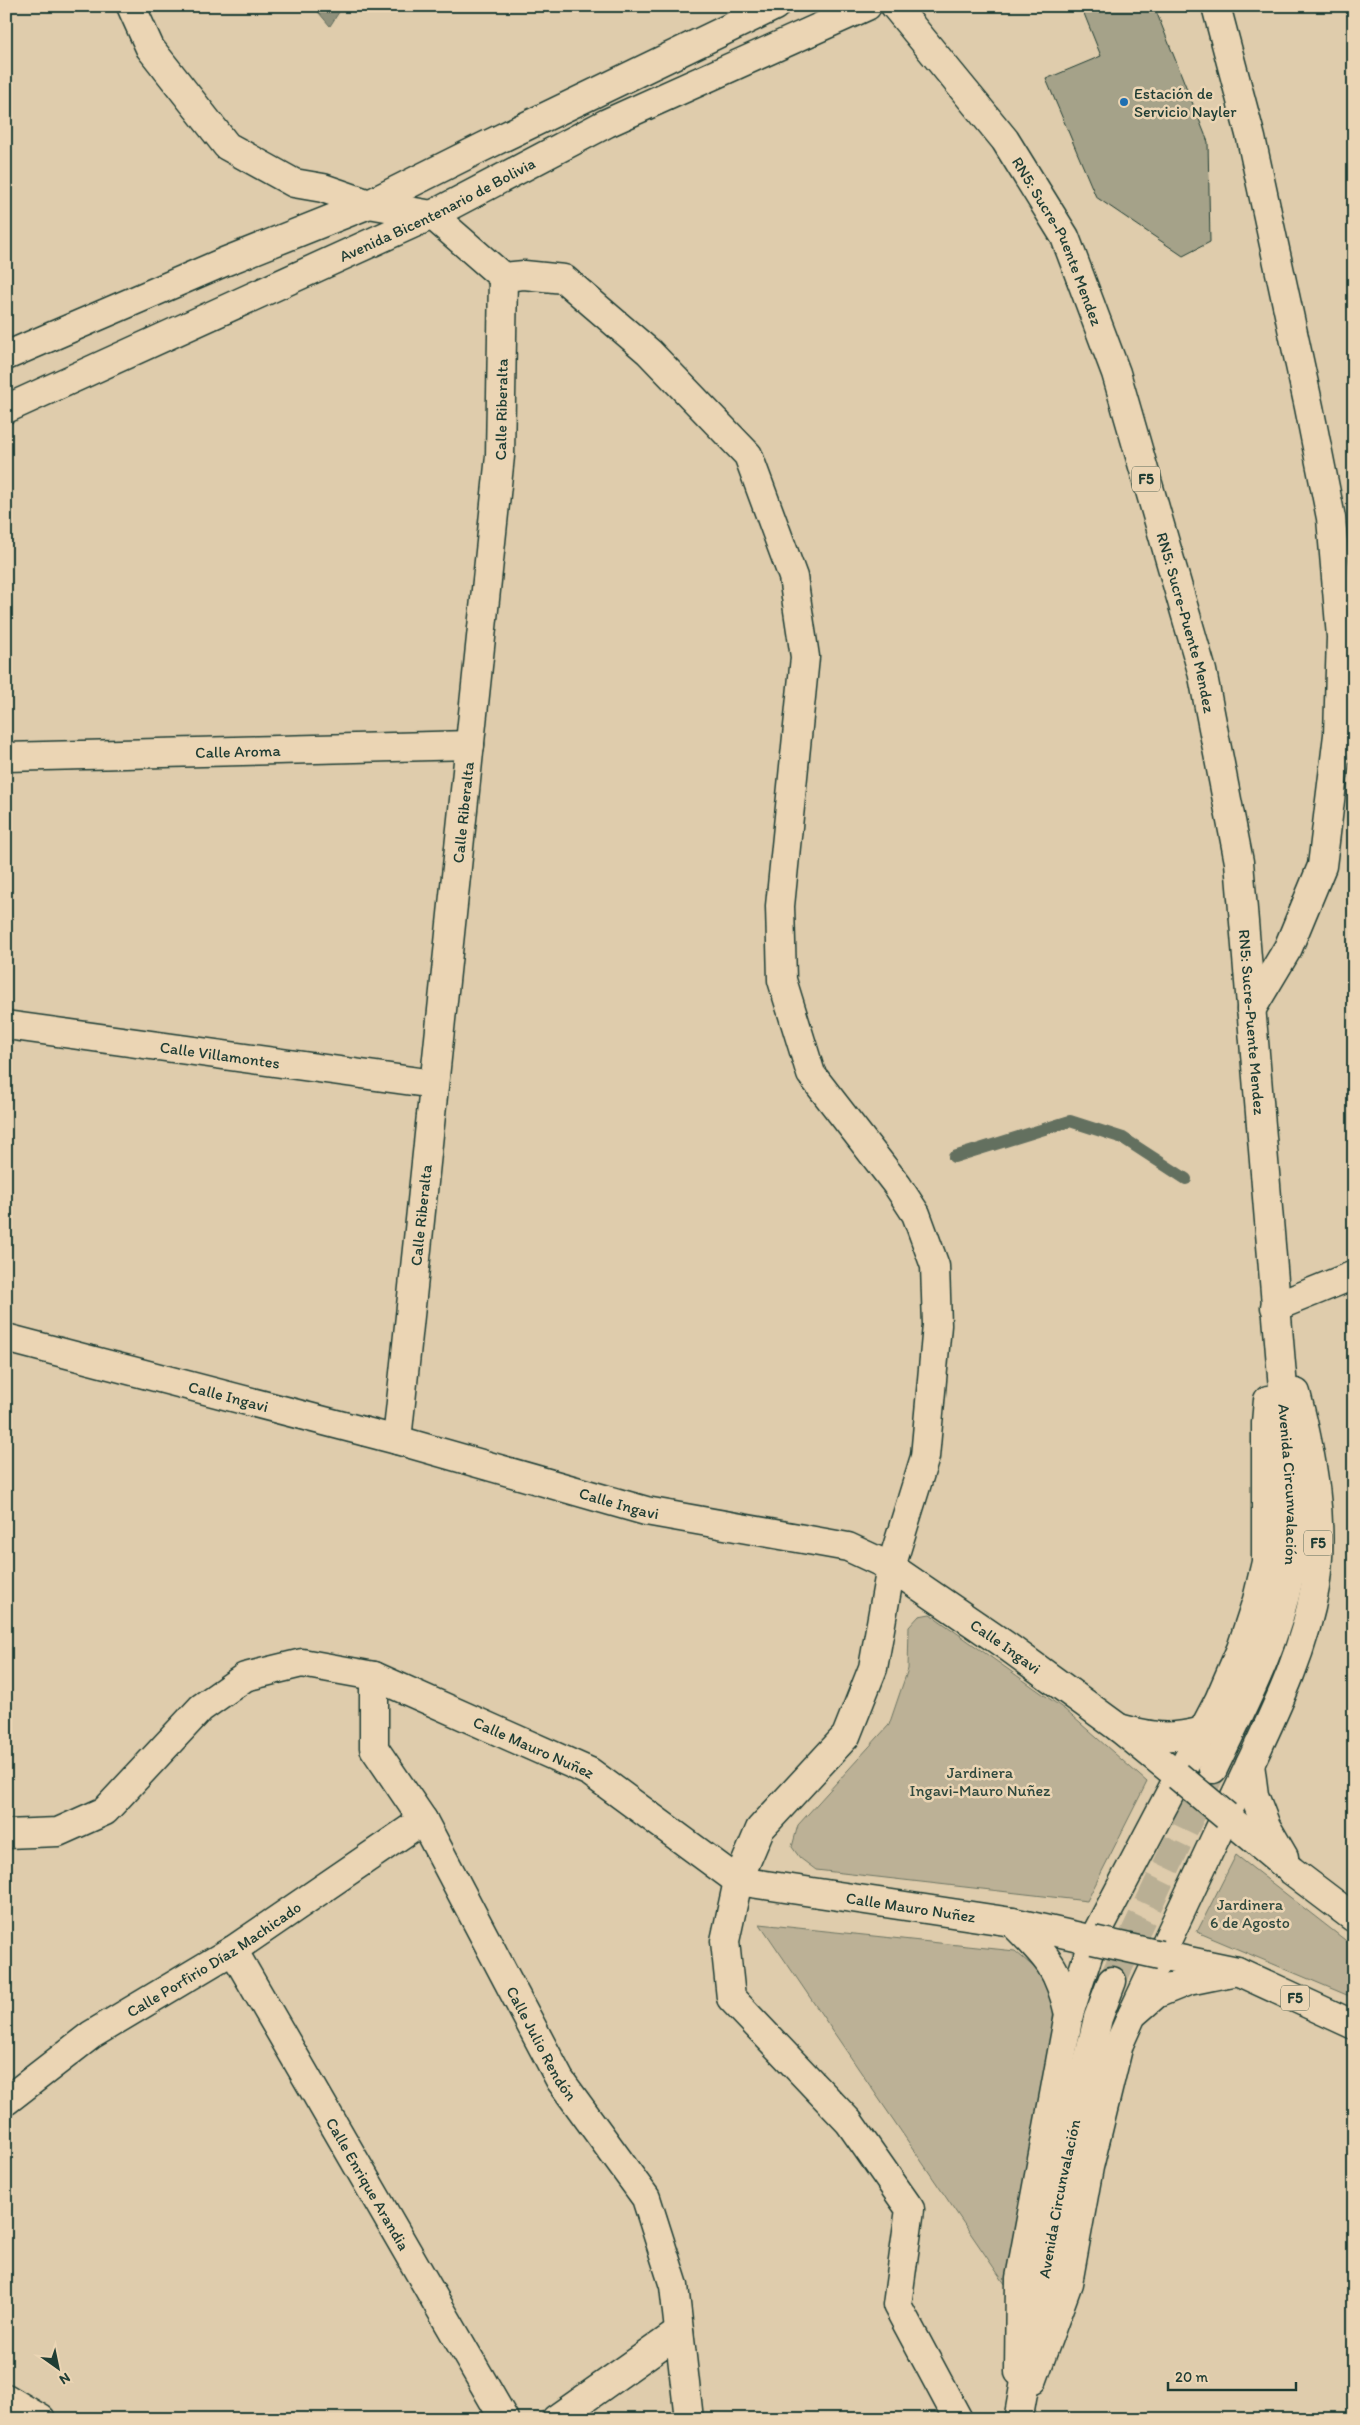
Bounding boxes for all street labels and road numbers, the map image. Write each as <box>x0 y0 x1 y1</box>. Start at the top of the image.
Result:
street label: RN5: Sucre-Puente Mendez <box>1008 153 1107 329</box>
street label: Avenida Bicentenario de Bolivia <box>336 154 538 266</box>
street label: Calle Riberalta <box>491 358 512 461</box>
road number: F5 <box>1132 466 1160 492</box>
street label: RN5: Sucre-Puente Mendez <box>1152 530 1219 715</box>
street label: Calle Aroma <box>195 741 282 762</box>
street label: Calle Riberalta <box>448 760 478 864</box>
street label: RN5: Sucre-Puente Mendez <box>1235 928 1269 1116</box>
street label: Calle Villamontes <box>159 1037 281 1073</box>
street label: Calle Riberalta <box>406 1163 436 1267</box>
street label: Calle Ingavi <box>186 1377 271 1416</box>
street label: Avenida Circunvalación <box>1274 1403 1302 1566</box>
street label: Calle Ingavi <box>577 1483 660 1523</box>
road number: F5 <box>1304 1530 1332 1556</box>
street label: Calle Ingavi <box>967 1615 1045 1678</box>
street label: Calle Mauro Nuñez <box>470 1712 599 1783</box>
street label: Calle Mauro Nuñez <box>845 1888 978 1927</box>
street label: Calle Porfirio Díaz Machicado <box>123 1897 305 2021</box>
street label: Calle Julio Rendón <box>502 1983 581 2105</box>
road number: F5 <box>1281 1986 1309 2010</box>
street label: Calle Enrique Arandia <box>322 2114 413 2254</box>
street label: Avenida Circunvalación <box>1034 2117 1085 2280</box>

